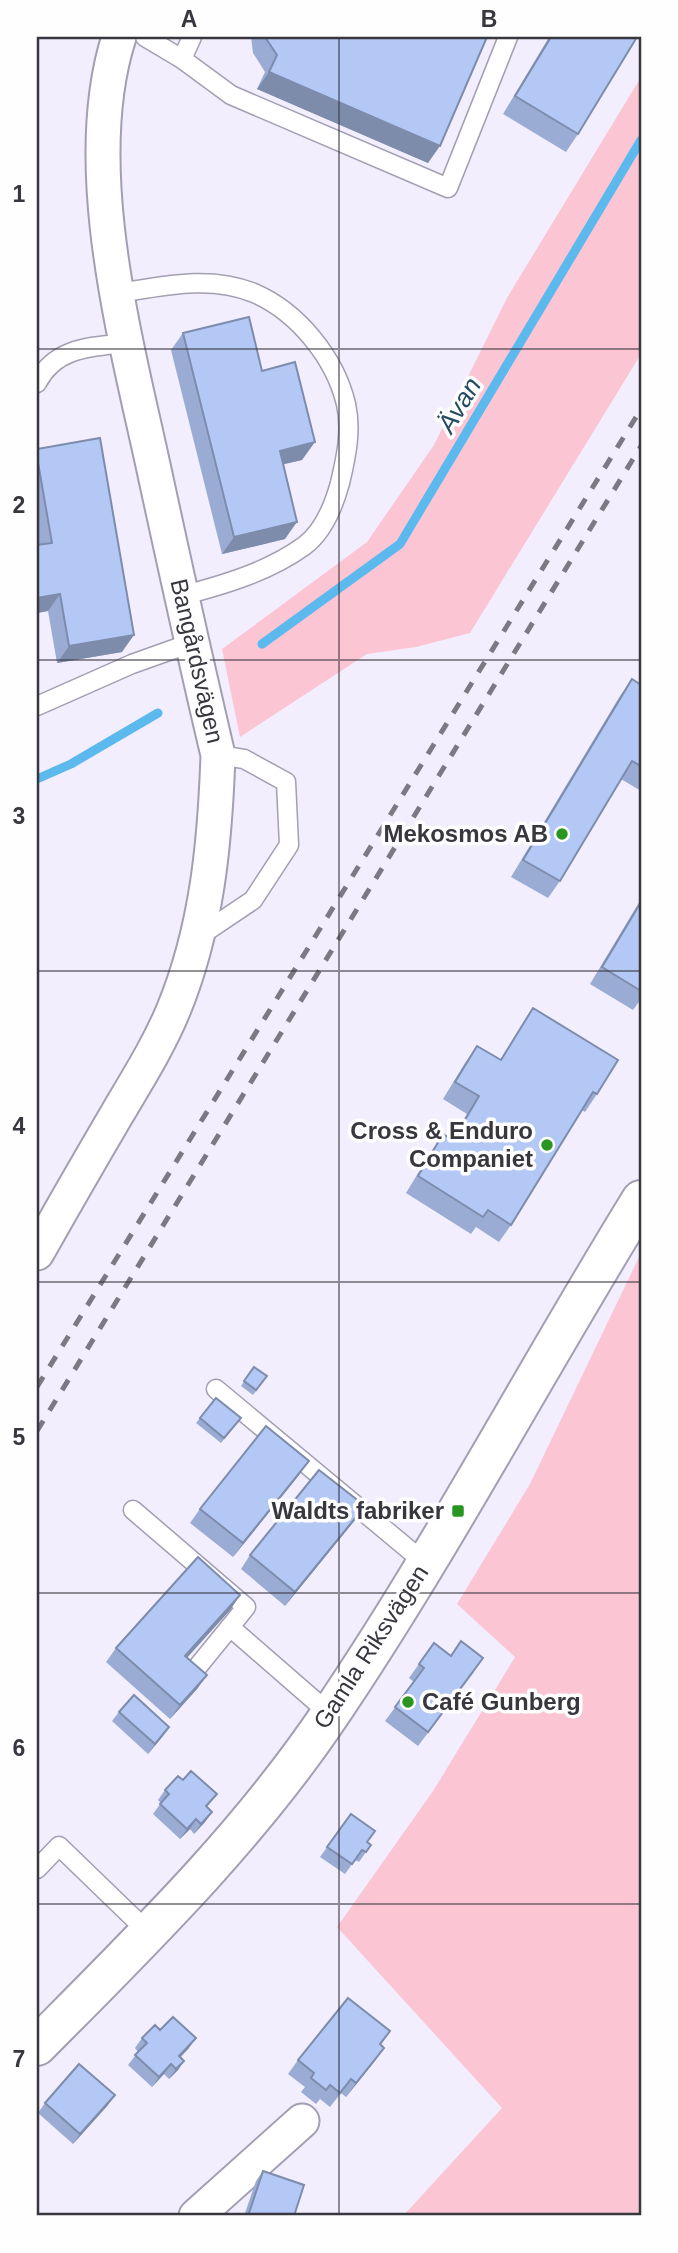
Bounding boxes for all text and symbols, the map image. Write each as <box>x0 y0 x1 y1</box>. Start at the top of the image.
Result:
text: A <box>181 6 197 32</box>
text: B <box>481 6 497 32</box>
text: 1 <box>13 181 26 207</box>
water label: Ävan <box>430 372 487 440</box>
text: 2 <box>13 492 25 518</box>
street label: Bangårdsvägen <box>165 576 230 746</box>
text: 3 <box>13 803 25 829</box>
place label: Mekosmos AB <box>384 820 548 847</box>
marker: Mekosmos AB <box>554 826 570 842</box>
text: 4 <box>13 1113 26 1139</box>
place label: Cross & Enduro Companiet <box>350 1117 533 1172</box>
marker: Cross & Enduro Companiet <box>539 1137 555 1153</box>
text: 5 <box>13 1424 26 1450</box>
place label: Waldts fabriker <box>272 1497 444 1524</box>
marker: Waldts fabriker <box>450 1503 466 1519</box>
street label: Gamla Riksvägen <box>308 1560 433 1734</box>
place label: Café Gunberg <box>422 1688 581 1715</box>
marker: Café Gunberg <box>400 1694 416 1710</box>
text: 6 <box>13 1735 25 1761</box>
text: 7 <box>13 2046 25 2072</box>

